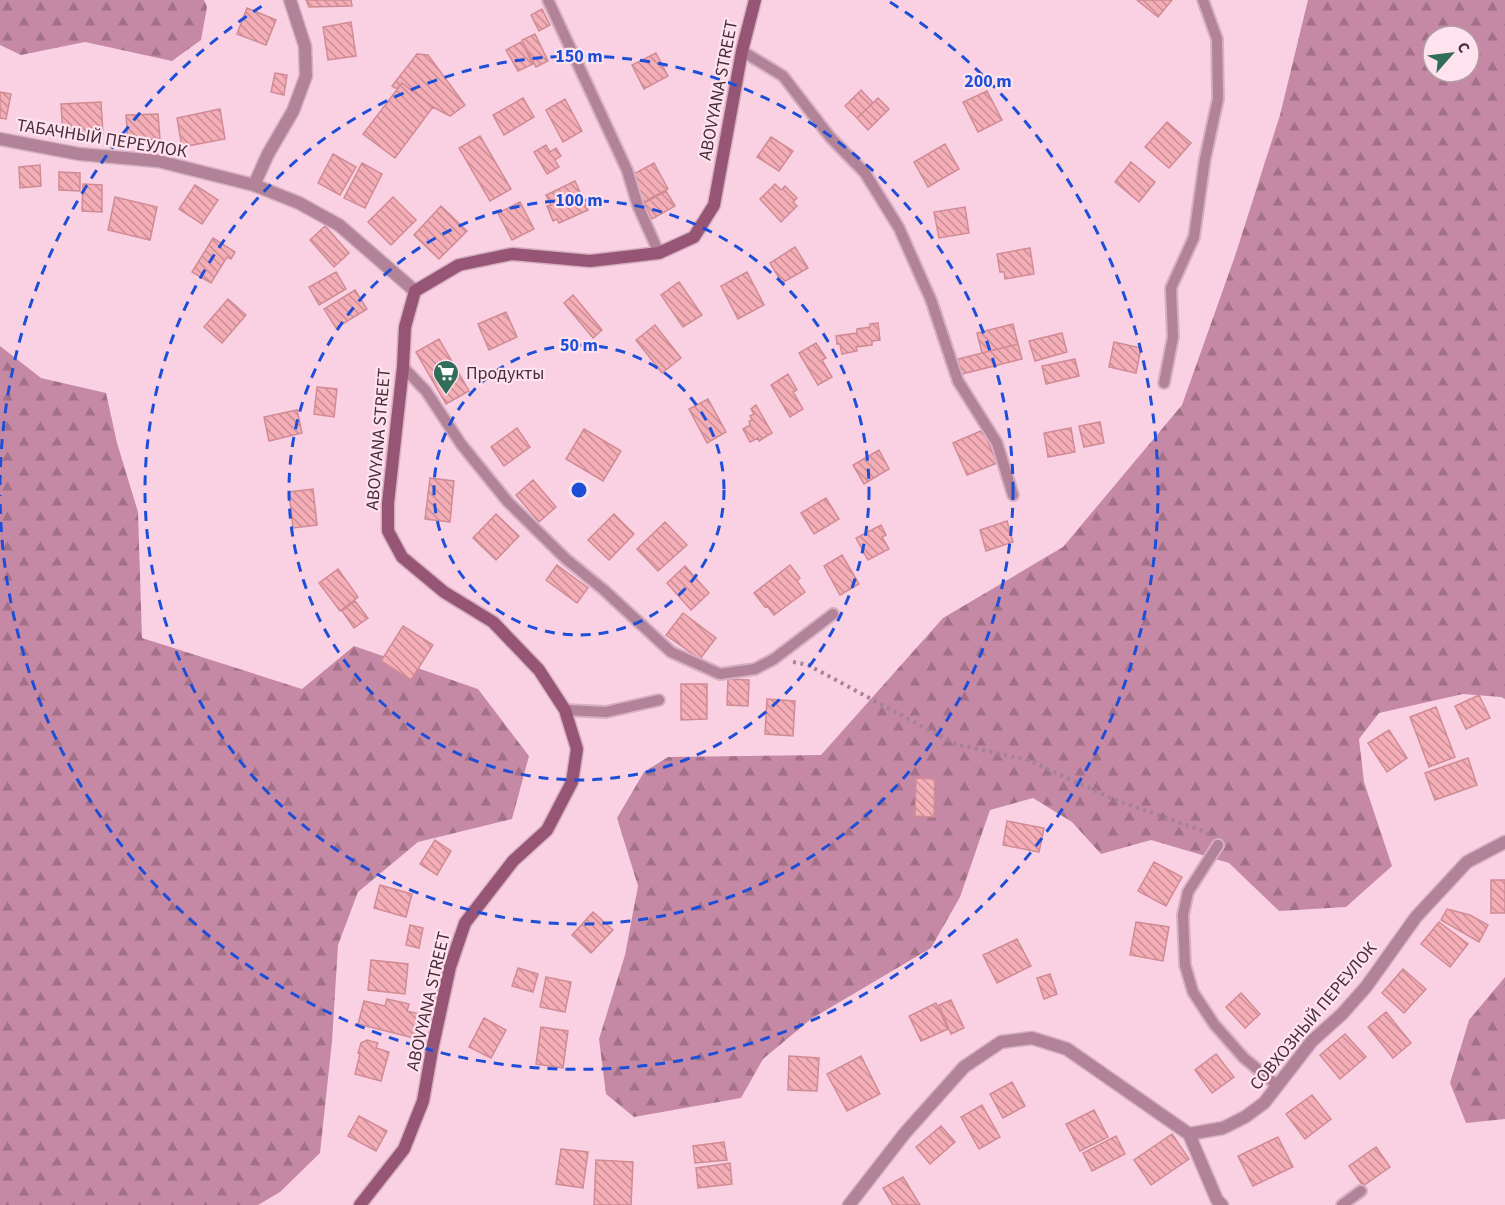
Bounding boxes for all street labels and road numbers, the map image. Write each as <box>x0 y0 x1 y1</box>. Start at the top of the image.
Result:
street label: ABOVYANA STREET <box>693 18 744 162</box>
street label: ТАБАЧНЫЙ ПЕРЕУЛОК <box>15 113 190 164</box>
street label: ABOVYANA STREET <box>360 367 397 511</box>
street label: ABOVYANA STREET <box>400 929 457 1073</box>
street label: СОВХОЗНЫЙ ПЕРЕУЛОК <box>1244 936 1383 1096</box>

